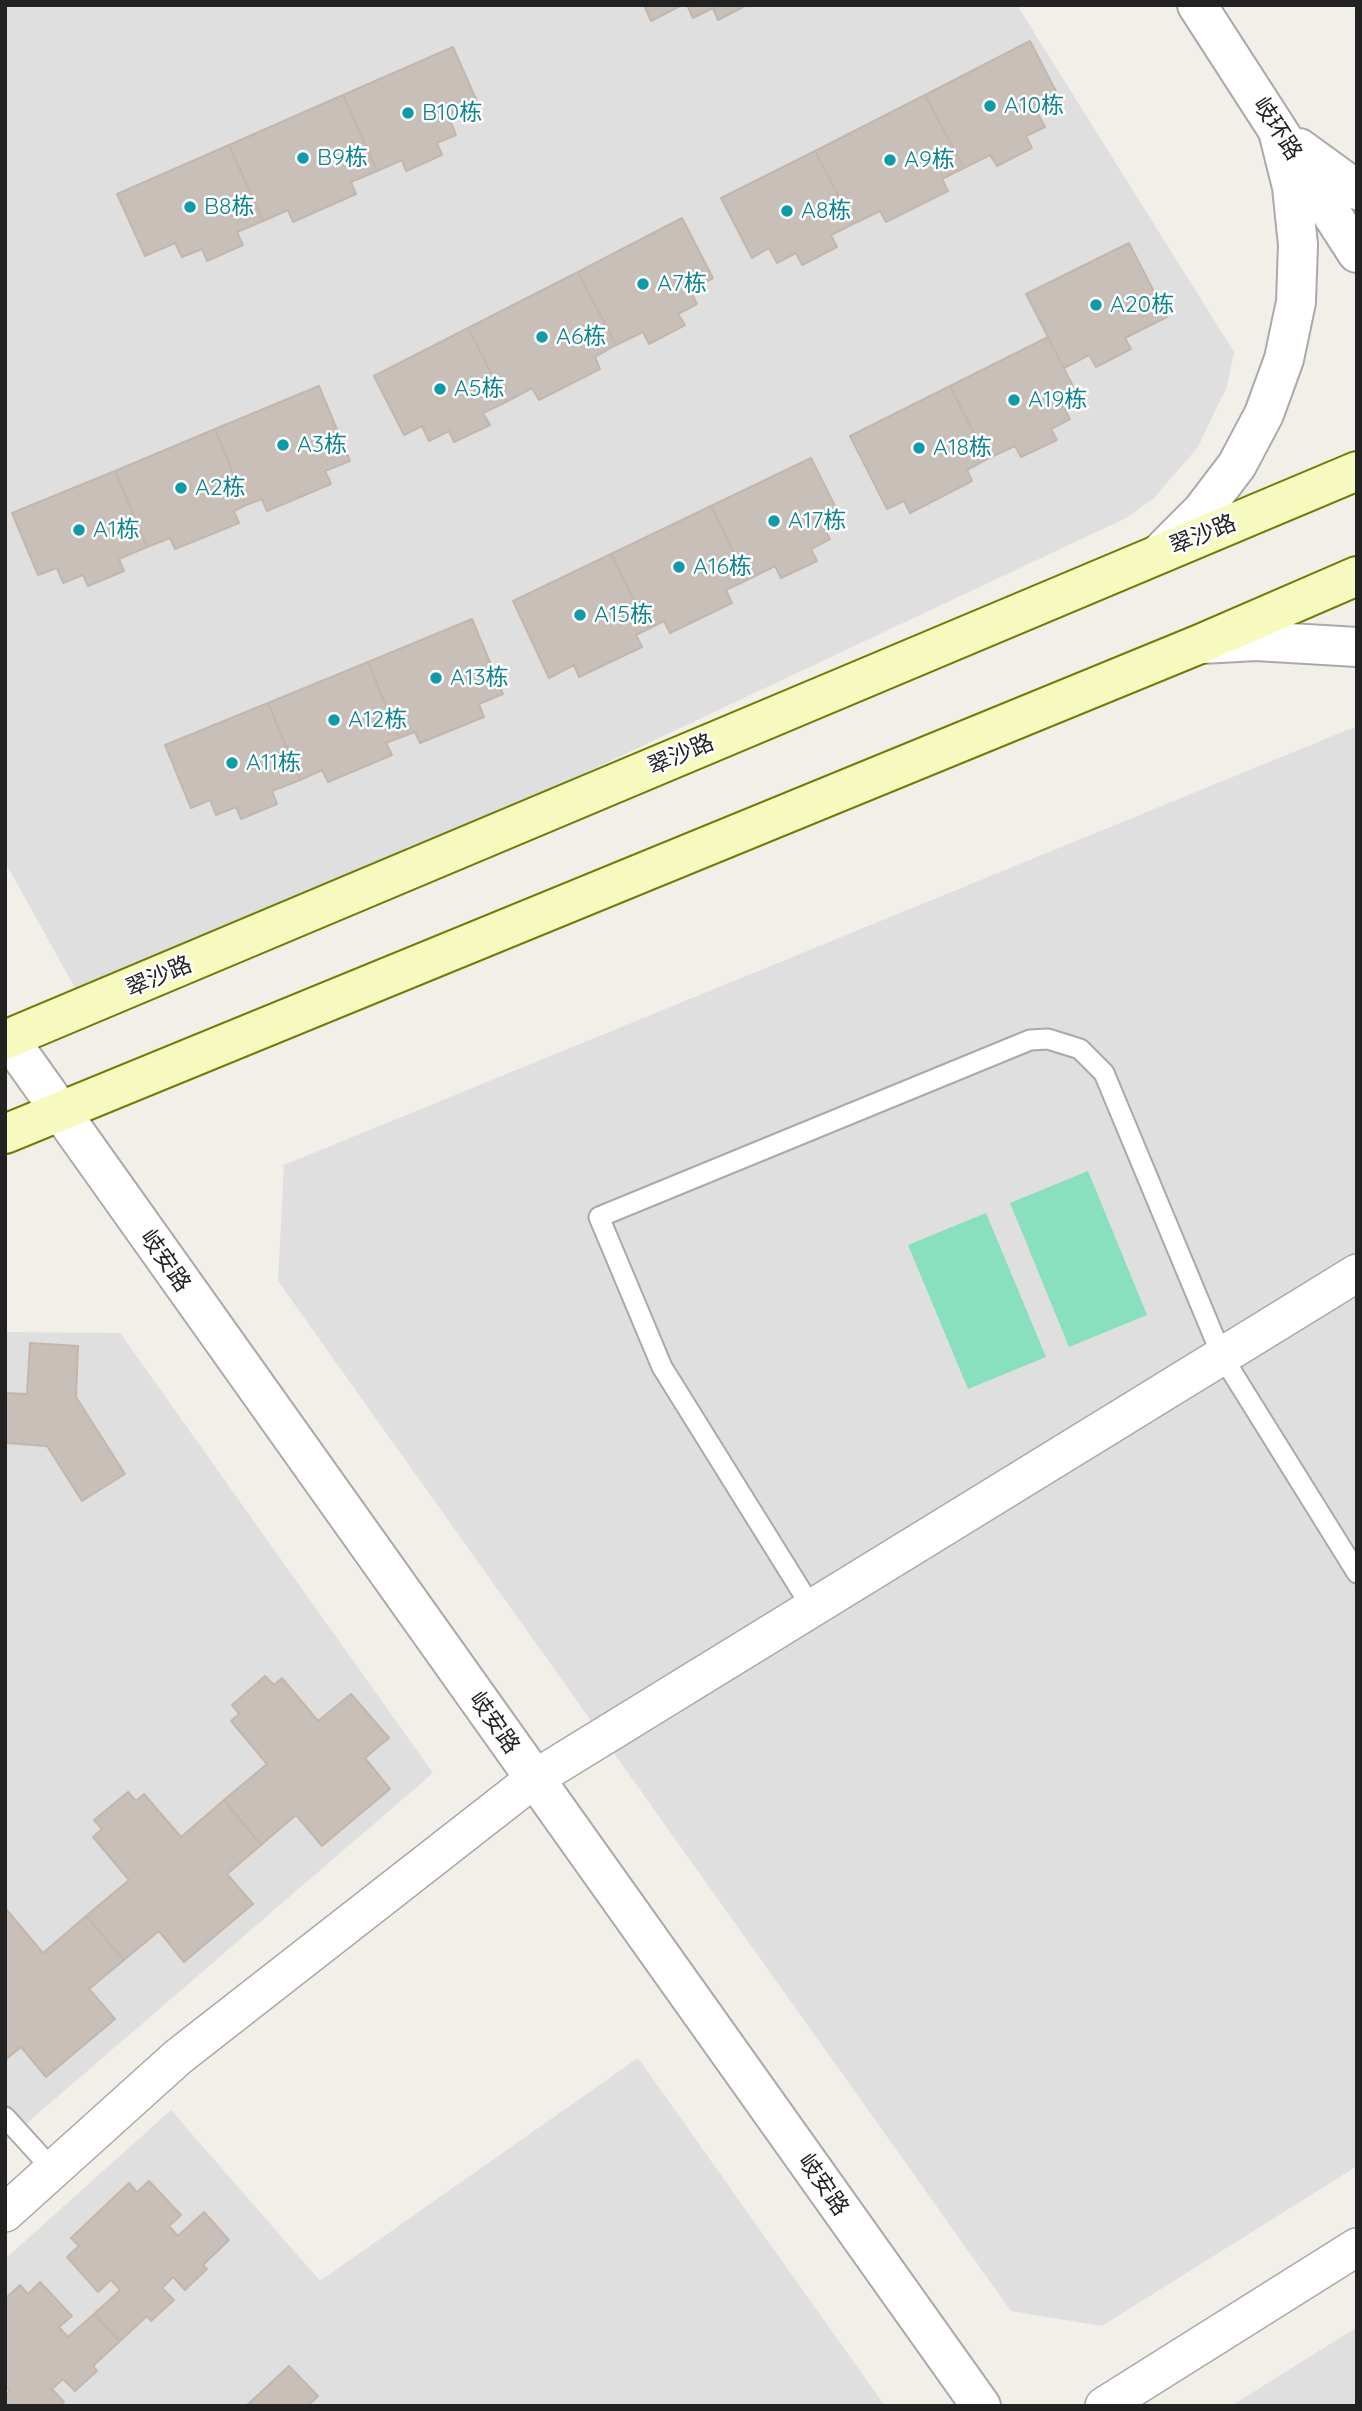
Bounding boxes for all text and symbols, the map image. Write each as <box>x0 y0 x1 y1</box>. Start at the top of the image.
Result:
place label: A10栋 <box>1004 92 1064 120</box>
street label: 岐环路 <box>1247 93 1307 165</box>
marker: A10栋 <box>982 98 998 114</box>
place label: B10栋 <box>422 99 482 127</box>
marker: B10栋 <box>400 105 416 121</box>
place label: B9栋 <box>317 144 368 172</box>
place label: A9栋 <box>904 146 955 174</box>
marker: B9栋 <box>295 150 311 166</box>
marker: A9栋 <box>882 152 898 168</box>
place label: B8栋 <box>204 193 254 221</box>
place label: A8栋 <box>801 197 851 225</box>
marker: B8栋 <box>182 199 198 215</box>
marker: A8栋 <box>779 203 795 219</box>
place label: A7栋 <box>657 270 707 298</box>
marker: A7栋 <box>635 276 651 292</box>
place label: A20栋 <box>1110 291 1174 319</box>
marker: A20栋 <box>1088 297 1104 313</box>
place label: A6栋 <box>556 323 606 351</box>
marker: A6栋 <box>534 329 550 345</box>
place label: A5栋 <box>454 375 504 403</box>
marker: A5栋 <box>432 381 448 397</box>
place label: A19栋 <box>1028 386 1087 414</box>
marker: A19栋 <box>1006 392 1022 408</box>
place label: A3栋 <box>297 431 347 459</box>
place label: A18栋 <box>933 434 992 462</box>
marker: A3栋 <box>275 437 291 453</box>
marker: A18栋 <box>911 440 927 456</box>
place label: A2栋 <box>195 474 246 502</box>
marker: A2栋 <box>173 480 189 496</box>
place label: A17栋 <box>788 507 846 535</box>
street label: 翠沙路 <box>1166 509 1240 561</box>
marker: A17栋 <box>766 513 782 529</box>
place label: A1栋 <box>93 516 139 544</box>
marker: A1栋 <box>71 522 87 538</box>
place label: A16栋 <box>693 553 752 581</box>
marker: A16栋 <box>671 559 687 575</box>
place label: A15栋 <box>594 601 653 629</box>
marker: A15栋 <box>572 607 588 623</box>
place label: A13栋 <box>450 664 508 692</box>
marker: A13栋 <box>428 670 444 686</box>
place label: A12栋 <box>348 706 407 734</box>
marker: A12栋 <box>326 712 342 728</box>
street label: 翠沙路 <box>644 729 718 781</box>
place label: A11栋 <box>246 749 301 777</box>
marker: A11栋 <box>224 755 240 771</box>
street label: 翠沙路 <box>122 951 196 1003</box>
street label: 岐安路 <box>134 1225 196 1297</box>
street label: 岐安路 <box>463 1687 525 1759</box>
street label: 岐安路 <box>792 2149 854 2221</box>

